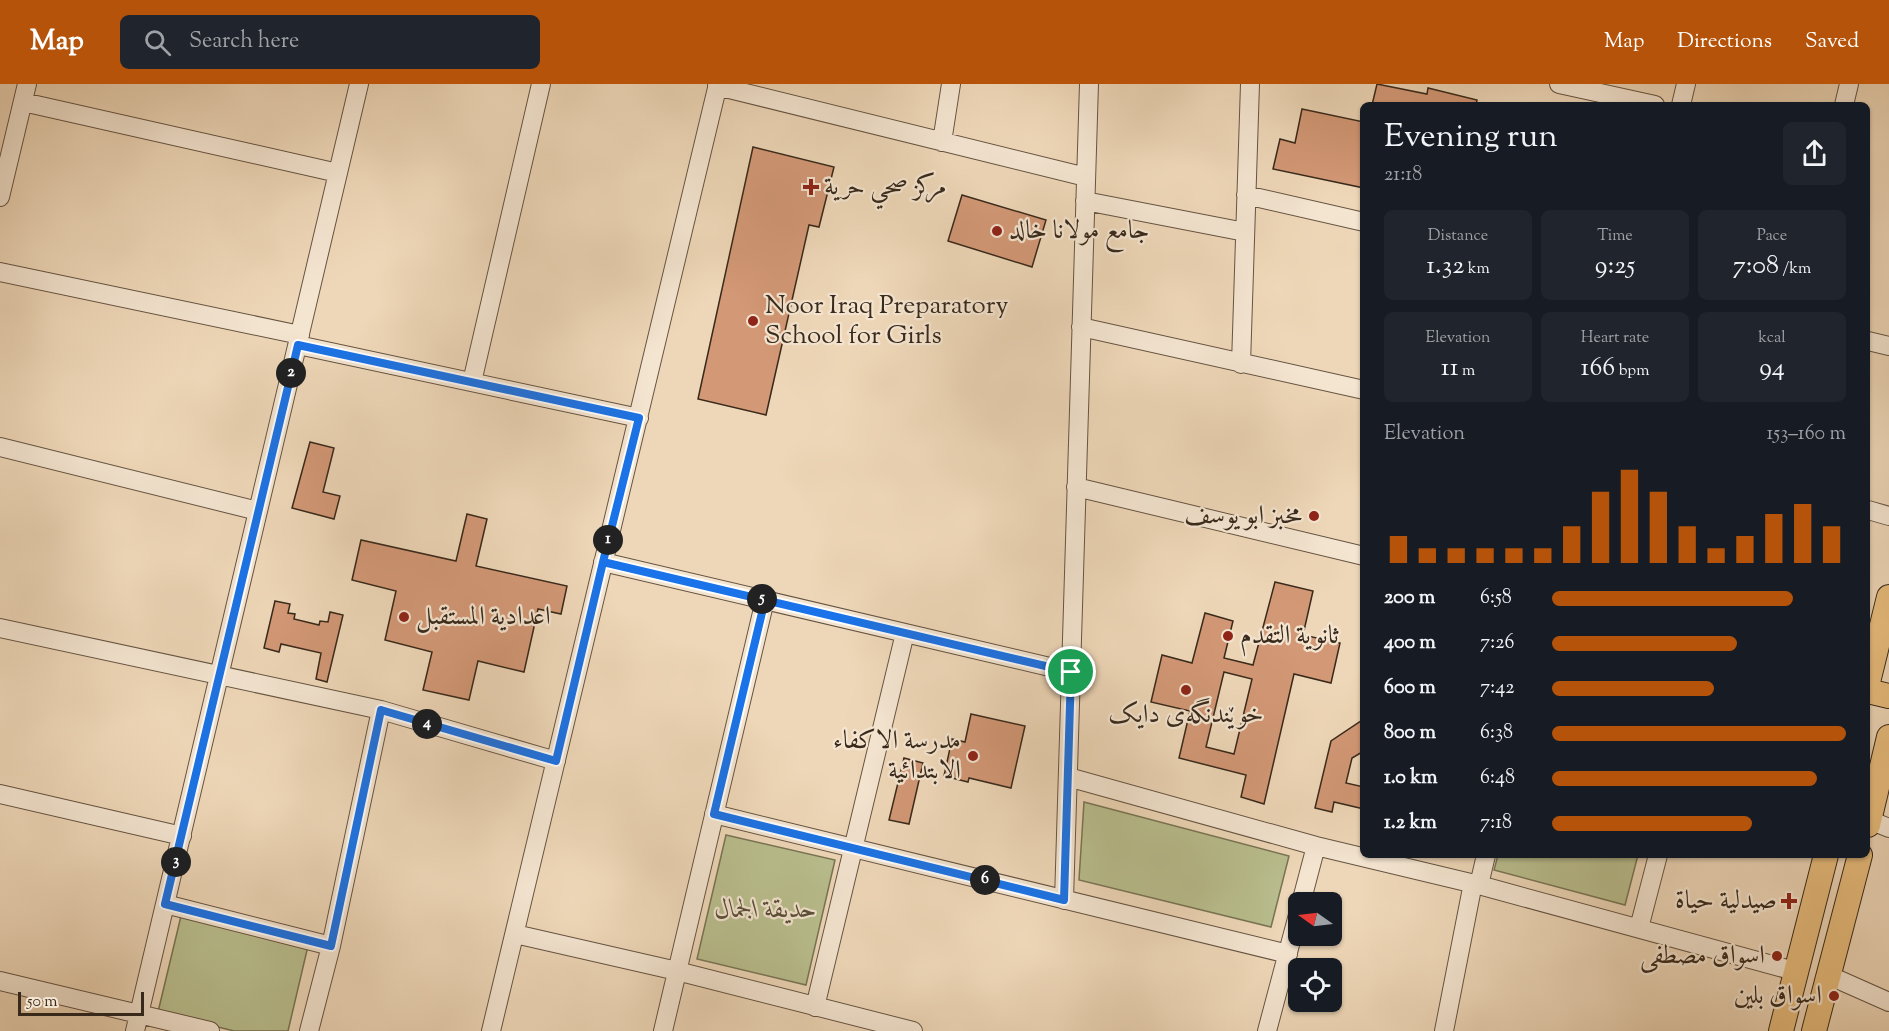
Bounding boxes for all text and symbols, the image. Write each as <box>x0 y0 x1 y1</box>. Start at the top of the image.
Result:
search box <box>120 15 540 69</box>
text: Map <box>30 22 84 62</box>
icon: search <box>141 26 174 59</box>
text: Search here <box>189 26 299 58</box>
text: Map <box>1604 27 1644 57</box>
text: Directions <box>1677 27 1772 57</box>
text: Saved <box>1805 27 1859 57</box>
text: Evening run <box>1384 114 1558 162</box>
button: share <box>1783 122 1846 185</box>
text: 21:18 <box>1384 161 1422 190</box>
place label: مركز صحي حرية <box>824 169 947 210</box>
marker: مركز صحي حرية <box>802 178 820 196</box>
place label: جامع مولانا خالد <box>1009 213 1149 253</box>
marker: جامع مولانا خالد <box>990 224 1004 238</box>
text: Distance <box>1428 225 1488 248</box>
text: Time <box>1597 225 1633 248</box>
text: Pace <box>1757 225 1787 248</box>
text: 1.32 <box>1426 248 1464 285</box>
text: 9:25 <box>1595 248 1635 285</box>
text: 7:08 <box>1733 248 1779 285</box>
text: km <box>1464 258 1490 281</box>
text: /km <box>1779 258 1811 281</box>
place label: Noor Iraq Preparatory School for Girls <box>765 288 1008 355</box>
marker: Noor Iraq Preparatory School for Girls <box>746 314 760 328</box>
text: Elevation <box>1426 327 1490 350</box>
text: Heart rate <box>1581 327 1649 350</box>
text: kcal <box>1758 327 1786 350</box>
text: 11 <box>1441 350 1459 387</box>
text: 166 <box>1581 350 1615 387</box>
text: 94 <box>1759 350 1785 387</box>
pin: 2 <box>276 358 306 388</box>
text: m <box>1459 360 1475 383</box>
text: bpm <box>1615 360 1649 383</box>
text: 2 <box>287 361 295 384</box>
text: Elevation <box>1384 420 1465 449</box>
text: 153–160 m <box>1767 420 1846 449</box>
place label: مخبز ابو يوسف <box>1184 498 1302 535</box>
marker: مخبز ابو يوسف <box>1307 509 1321 523</box>
pin: 1 <box>593 525 623 555</box>
text: 1 <box>605 528 611 551</box>
pin: 5 <box>747 584 777 614</box>
text: 200 m <box>1384 584 1435 613</box>
text: 6:58 <box>1480 584 1512 613</box>
text: 5 <box>759 587 765 610</box>
place label: اعدادية المستقبل <box>416 599 551 636</box>
marker: اعدادية المستقبل <box>397 610 411 624</box>
place label: ثانوية التقدم <box>1240 618 1340 657</box>
marker: ثانوية التقدم <box>1221 629 1235 643</box>
text: 400 m <box>1384 629 1436 658</box>
text: 7:26 <box>1480 629 1515 658</box>
pin <box>1045 646 1096 697</box>
icon: arrive <box>1054 655 1087 688</box>
text: 600 m <box>1384 674 1436 703</box>
text: 7:42 <box>1480 674 1515 703</box>
marker: خوێندنگەی دایک <box>1179 683 1193 697</box>
place label: خوێندنگەی دایک <box>1108 697 1264 734</box>
pin: 4 <box>412 709 442 739</box>
text: 4 <box>423 712 431 735</box>
text: 800 m <box>1384 719 1436 748</box>
text: 6:38 <box>1480 719 1513 748</box>
place label: مدرسة الاكفاء الابتدائية <box>833 723 961 790</box>
marker: مدرسة الاكفاء الابتدائية <box>966 749 980 763</box>
text: 1.0 km <box>1384 764 1438 793</box>
text: 6:48 <box>1480 764 1515 793</box>
text: 1.2 km <box>1384 809 1437 838</box>
text: 7:18 <box>1480 809 1512 838</box>
pin: 3 <box>161 847 191 877</box>
text: 3 <box>173 850 179 873</box>
pin: 6 <box>970 865 1000 895</box>
text: 6 <box>981 868 989 891</box>
place label: صيدلية حياة <box>1675 883 1777 920</box>
park label: حديقة الجمال <box>715 892 817 929</box>
north arrow <box>1288 892 1342 946</box>
map controls <box>1288 892 1342 1012</box>
marker: صيدلية حياة <box>1782 894 1796 908</box>
place label: اسواق مصطفى <box>1640 938 1765 975</box>
marker: اسواق مصطفى <box>1770 949 1784 963</box>
button: locate <box>1288 958 1342 1012</box>
place label: اسواق بلين <box>1734 978 1822 1015</box>
scale bar <box>18 989 144 1016</box>
marker: اسواق بلين <box>1827 989 1841 1003</box>
text: 50 m <box>27 991 58 1014</box>

